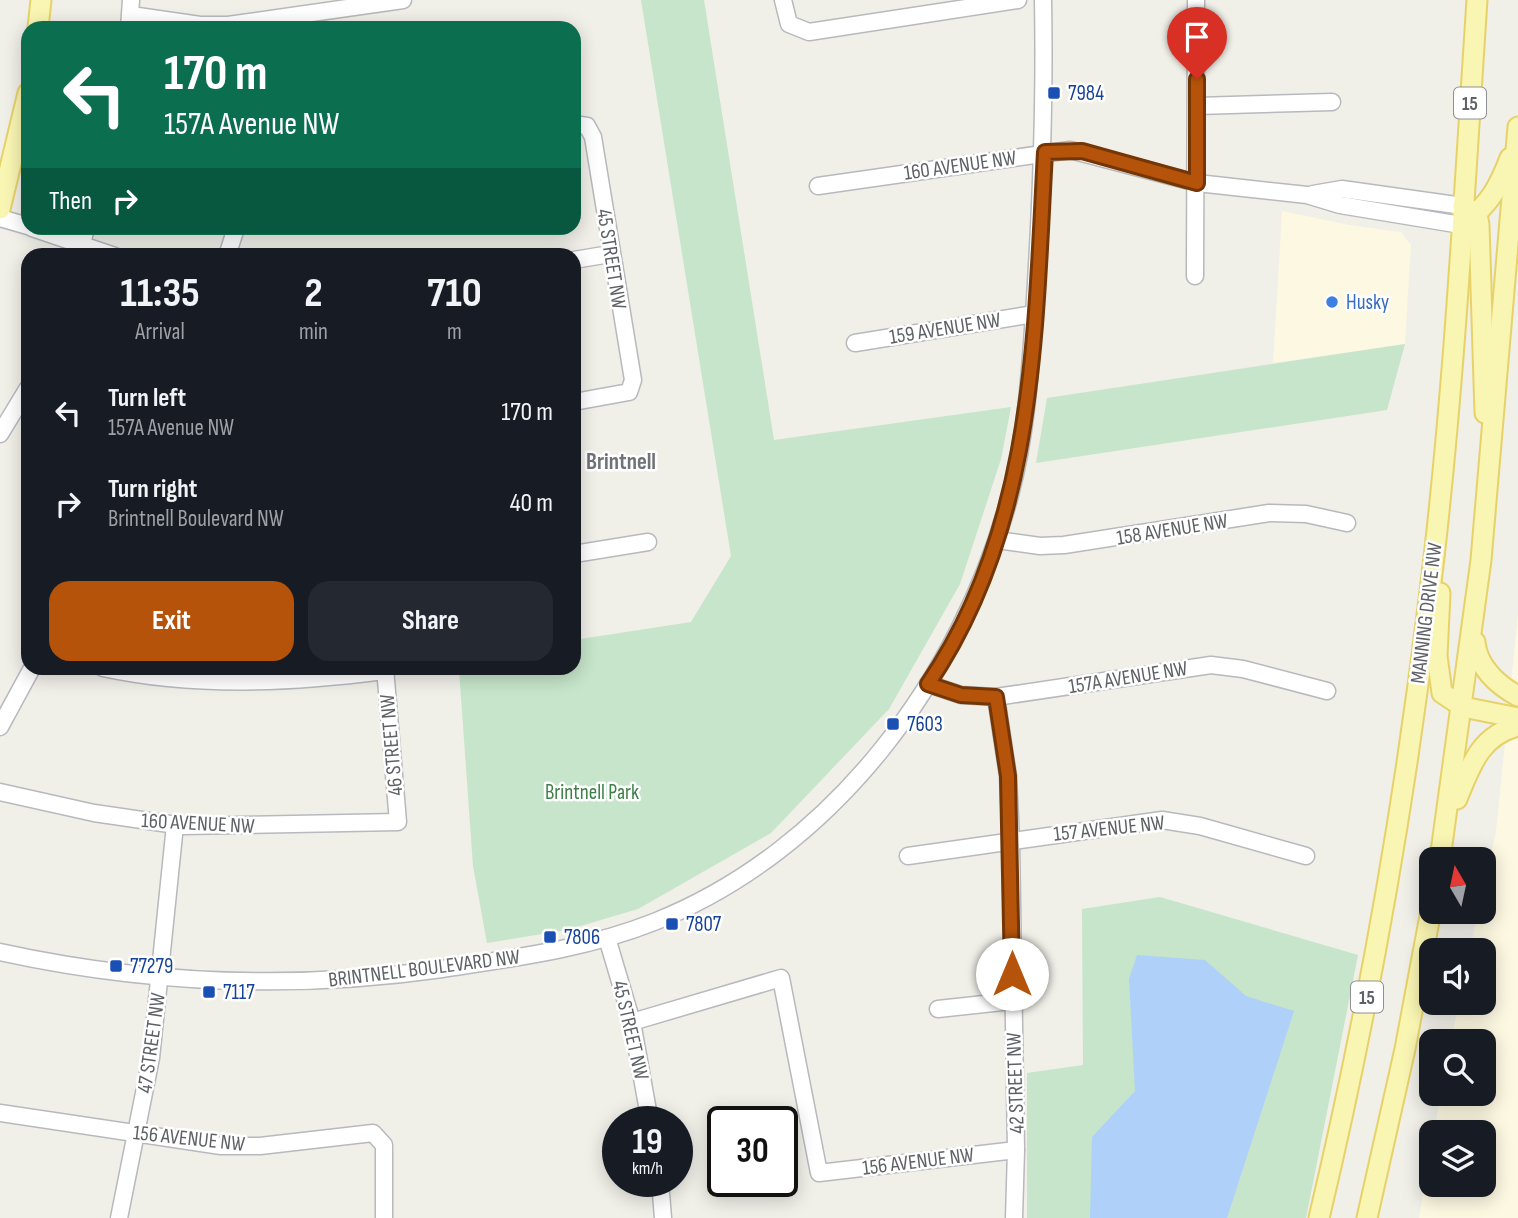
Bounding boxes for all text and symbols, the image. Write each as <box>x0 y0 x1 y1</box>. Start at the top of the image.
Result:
pin <box>1167 7 1227 79</box>
icon: arrive <box>1178 18 1216 56</box>
text: 170 m <box>164 45 268 104</box>
icon: left <box>49 49 140 140</box>
place label: 7984 <box>1068 81 1104 106</box>
marker: 7984 <box>1046 85 1062 101</box>
road number: 15 <box>1454 88 1486 118</box>
text: 157A Avenue NW <box>164 105 339 144</box>
street label: 160 AVENUE NW <box>902 145 1018 186</box>
icon: right <box>106 182 144 220</box>
text: Then <box>49 186 92 217</box>
street label: 45 STREET NW <box>591 207 632 311</box>
text: 11:35 <box>120 268 200 319</box>
text: 2 <box>304 268 323 319</box>
text: 710 <box>427 268 482 319</box>
place label: Husky <box>1346 290 1389 315</box>
marker: Husky <box>1324 294 1340 310</box>
street label: 159 AVENUE NW <box>888 307 1003 350</box>
text: Arrival <box>135 318 185 346</box>
text: min <box>299 318 328 346</box>
text: m <box>447 318 462 346</box>
text: Turn left <box>108 383 186 414</box>
icon: left <box>49 394 87 432</box>
text: 170 m <box>501 397 553 428</box>
text: 157A Avenue NW <box>108 414 234 442</box>
district label: Brintnell <box>586 448 656 476</box>
text: Turn right <box>108 474 197 505</box>
icon: right <box>49 485 87 523</box>
text: 40 m <box>510 488 553 519</box>
text: Brintnell Boulevard NW <box>108 505 284 533</box>
street label: 158 AVENUE NW <box>1115 508 1230 551</box>
street label: MANNING DRIVE NW <box>1405 541 1448 685</box>
button: Exit <box>49 581 294 661</box>
button: Share <box>308 581 553 661</box>
street label: 157A AVENUE NW <box>1067 656 1190 699</box>
street label: 46 STREET NW <box>375 693 408 797</box>
place label: 7603 <box>907 712 943 737</box>
marker: 7603 <box>885 716 901 732</box>
park label: Brintnell Park <box>545 780 639 805</box>
street label: 160 AVENUE NW <box>141 808 255 839</box>
street label: 157 AVENUE NW <box>1052 810 1166 847</box>
north arrow <box>1419 847 1496 924</box>
map controls <box>1419 847 1496 1197</box>
place label: 7807 <box>686 912 722 937</box>
marker: 7807 <box>664 916 680 932</box>
place label: 7806 <box>564 925 600 950</box>
marker: 7806 <box>542 929 558 945</box>
position arrow <box>975 937 1049 1011</box>
button: sound <box>1419 938 1496 1015</box>
street label: BRINTNELL BOULEVARD NW <box>327 944 522 993</box>
place label: 77279 <box>130 954 173 979</box>
marker: 77279 <box>108 958 124 974</box>
street label: 45 STREET NW <box>607 978 654 1083</box>
place label: 7117 <box>223 980 255 1005</box>
road number: 15 <box>1351 981 1383 1012</box>
marker: 7117 <box>201 984 217 1000</box>
street label: 47 STREET NW <box>132 991 171 1095</box>
button: search <box>1419 1029 1496 1106</box>
street label: 42 STREET NW <box>1001 1032 1030 1134</box>
speed limit sign: 30 <box>707 1106 798 1197</box>
street label: 156 AVENUE NW <box>132 1120 246 1157</box>
button: layers <box>1419 1120 1496 1197</box>
text: 19 <box>632 1121 663 1164</box>
street label: 156 AVENUE NW <box>861 1142 976 1181</box>
text: km/h <box>632 1158 663 1179</box>

